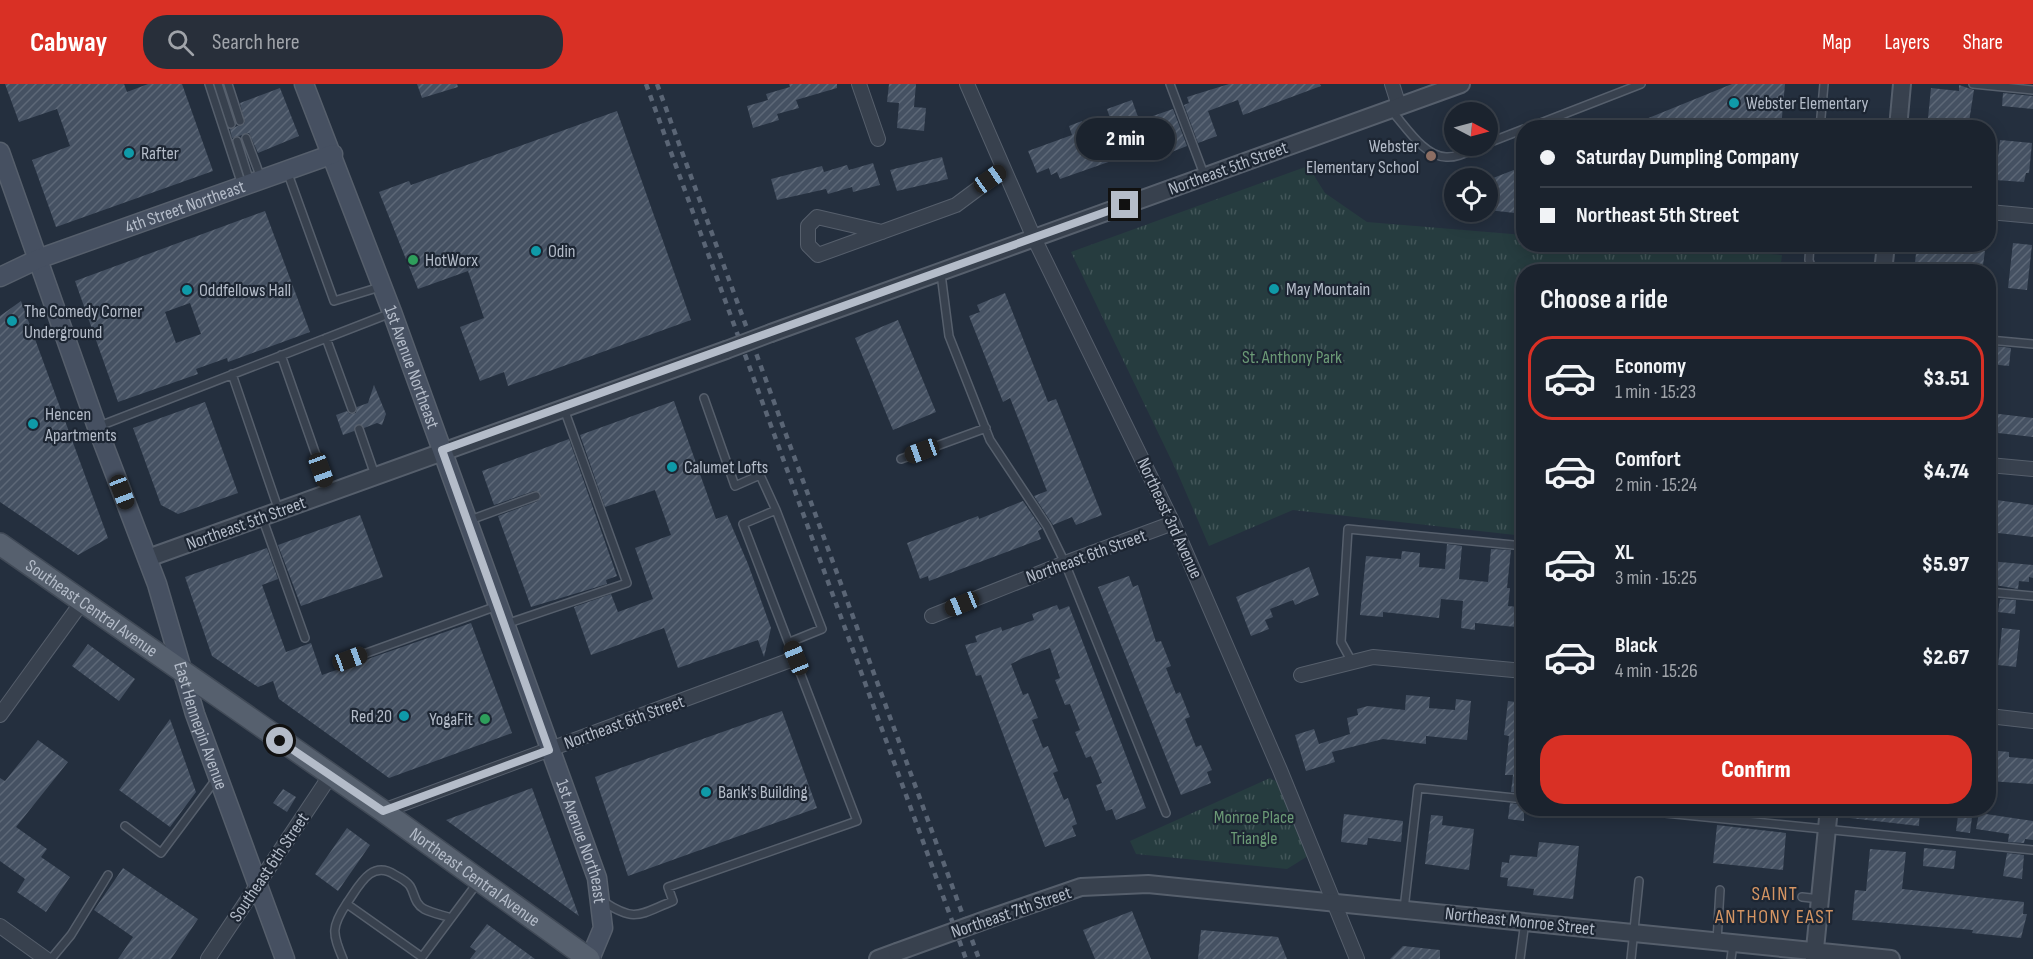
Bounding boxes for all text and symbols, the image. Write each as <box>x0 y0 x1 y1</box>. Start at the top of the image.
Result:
search box <box>143 15 563 69</box>
text: Cabway <box>30 26 107 59</box>
icon: search <box>164 26 197 59</box>
text: Search here <box>212 29 300 56</box>
text: Map <box>1822 30 1851 55</box>
text: Layers <box>1884 30 1930 55</box>
text: Share <box>1963 30 2003 55</box>
place label: Webster Elementary <box>1746 93 1868 114</box>
marker: Webster Elementary <box>1727 96 1741 110</box>
north arrow <box>1444 102 1498 156</box>
map controls <box>1444 102 1498 222</box>
callout: 2 min <box>1076 118 1174 160</box>
text: 2 min <box>1106 127 1145 151</box>
place label: Webster Elementary School <box>1306 136 1419 178</box>
street label: Northeast 5th Street <box>1166 137 1291 200</box>
place label: Rafter <box>141 143 179 164</box>
text: Saturday Dumpling Company <box>1576 144 1799 171</box>
marker: Rafter <box>122 146 136 160</box>
marker: Webster Elementary School <box>1424 149 1438 163</box>
car <box>970 161 1010 197</box>
button: locate <box>1444 168 1498 222</box>
street label: 4th Street Northeast <box>122 176 248 238</box>
route end <box>1111 191 1138 218</box>
text: Northeast 5th Street <box>1576 202 1739 229</box>
place label: Odin <box>548 241 575 262</box>
marker: Odin <box>529 244 543 258</box>
place label: HotWorx <box>425 250 478 271</box>
marker: HotWorx <box>406 253 420 267</box>
place label: May Mountain <box>1286 279 1370 300</box>
place label: Oddfellows Hall <box>199 280 291 301</box>
marker: May Mountain <box>1267 282 1281 296</box>
marker: Oddfellows Hall <box>180 283 194 297</box>
text: Choose a ride <box>1540 284 1668 316</box>
place label: The Comedy Corner Underground <box>24 301 142 343</box>
street label: 1st Avenue Northeast <box>380 303 444 432</box>
marker: The Comedy Corner Underground <box>5 314 19 328</box>
park label: St. Anthony Park <box>1242 347 1342 368</box>
icon: car <box>1543 351 1597 405</box>
text: Economy <box>1615 353 1686 380</box>
text: $3.51 <box>1923 365 1969 392</box>
text: 1 min · 15:23 <box>1615 380 1696 404</box>
place label: Hencen Apartments <box>44 404 117 446</box>
marker: Hencen Apartments <box>26 417 40 431</box>
car <box>902 436 942 466</box>
icon: car <box>1543 444 1597 498</box>
text: Comfort <box>1615 446 1681 473</box>
car <box>306 450 336 490</box>
street label: Northeast 3rd Avenue <box>1132 454 1207 582</box>
place label: Calumet Lofts <box>684 457 768 478</box>
text: $4.74 <box>1923 458 1969 485</box>
marker: Calumet Lofts <box>665 460 679 474</box>
car <box>107 472 137 512</box>
text: 2 min · 15:24 <box>1615 473 1697 497</box>
street label: Northeast 5th Street <box>184 492 309 555</box>
street label: Northeast 6th Street <box>1023 525 1149 588</box>
icon: car <box>1543 537 1597 591</box>
text: XL <box>1615 539 1634 566</box>
text: $5.97 <box>1922 551 1969 578</box>
street label: Southeast Central Avenue <box>21 555 162 662</box>
text: 3 min · 15:25 <box>1615 566 1697 590</box>
car <box>942 589 982 619</box>
icon: car <box>1543 630 1597 684</box>
text: Black <box>1615 632 1657 659</box>
car <box>781 638 811 678</box>
car <box>330 644 370 674</box>
text: $2.67 <box>1922 644 1969 671</box>
street label: East Hennepin Avenue <box>169 659 232 793</box>
text: 4 min · 15:26 <box>1615 659 1698 683</box>
street label: Northeast 6th Street <box>561 691 687 754</box>
place label: Red 20 <box>351 706 392 727</box>
marker: Red 20 <box>397 709 411 723</box>
place label: YogaFit <box>429 709 474 730</box>
marker: YogaFit <box>478 712 492 726</box>
route start <box>266 727 293 754</box>
button: Confirm <box>1540 735 1972 804</box>
street label: 1st Avenue Northeast <box>551 777 610 905</box>
place label: Bank's Building <box>718 782 808 803</box>
marker: Bank's Building <box>699 785 713 799</box>
park label: Monroe Place Triangle <box>1214 807 1294 849</box>
street label: Southeast 6th Street <box>225 808 314 926</box>
street label: Northeast Central Avenue <box>405 823 544 931</box>
street label: Northeast 7th Street <box>948 882 1074 943</box>
district label: SAINT ANTHONY EAST <box>1714 882 1835 929</box>
street label: Northeast Monroe Street <box>1444 903 1596 940</box>

